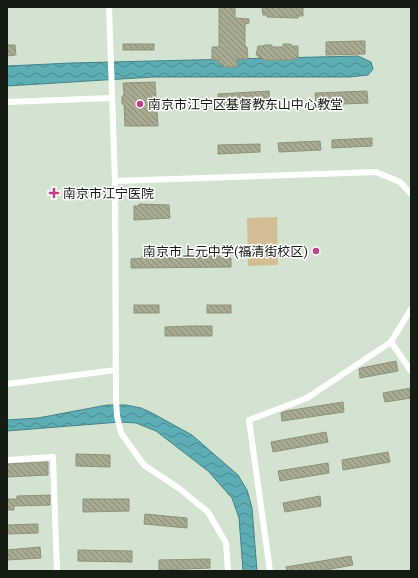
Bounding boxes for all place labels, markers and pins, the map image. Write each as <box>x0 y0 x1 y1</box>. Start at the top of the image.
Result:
place label: 南京市江宁区基督教东山中心教堂 <box>148 97 343 112</box>
marker: 南京市江宁区基督教东山中心教堂 <box>135 99 145 109</box>
place label: 南京市江宁医院 <box>63 186 154 201</box>
marker: 南京市江宁医院 <box>48 187 60 199</box>
place label: 南京市上元中学(福清街校区) <box>143 244 308 259</box>
marker: 南京市上元中学(福清街校区) <box>311 246 321 256</box>

